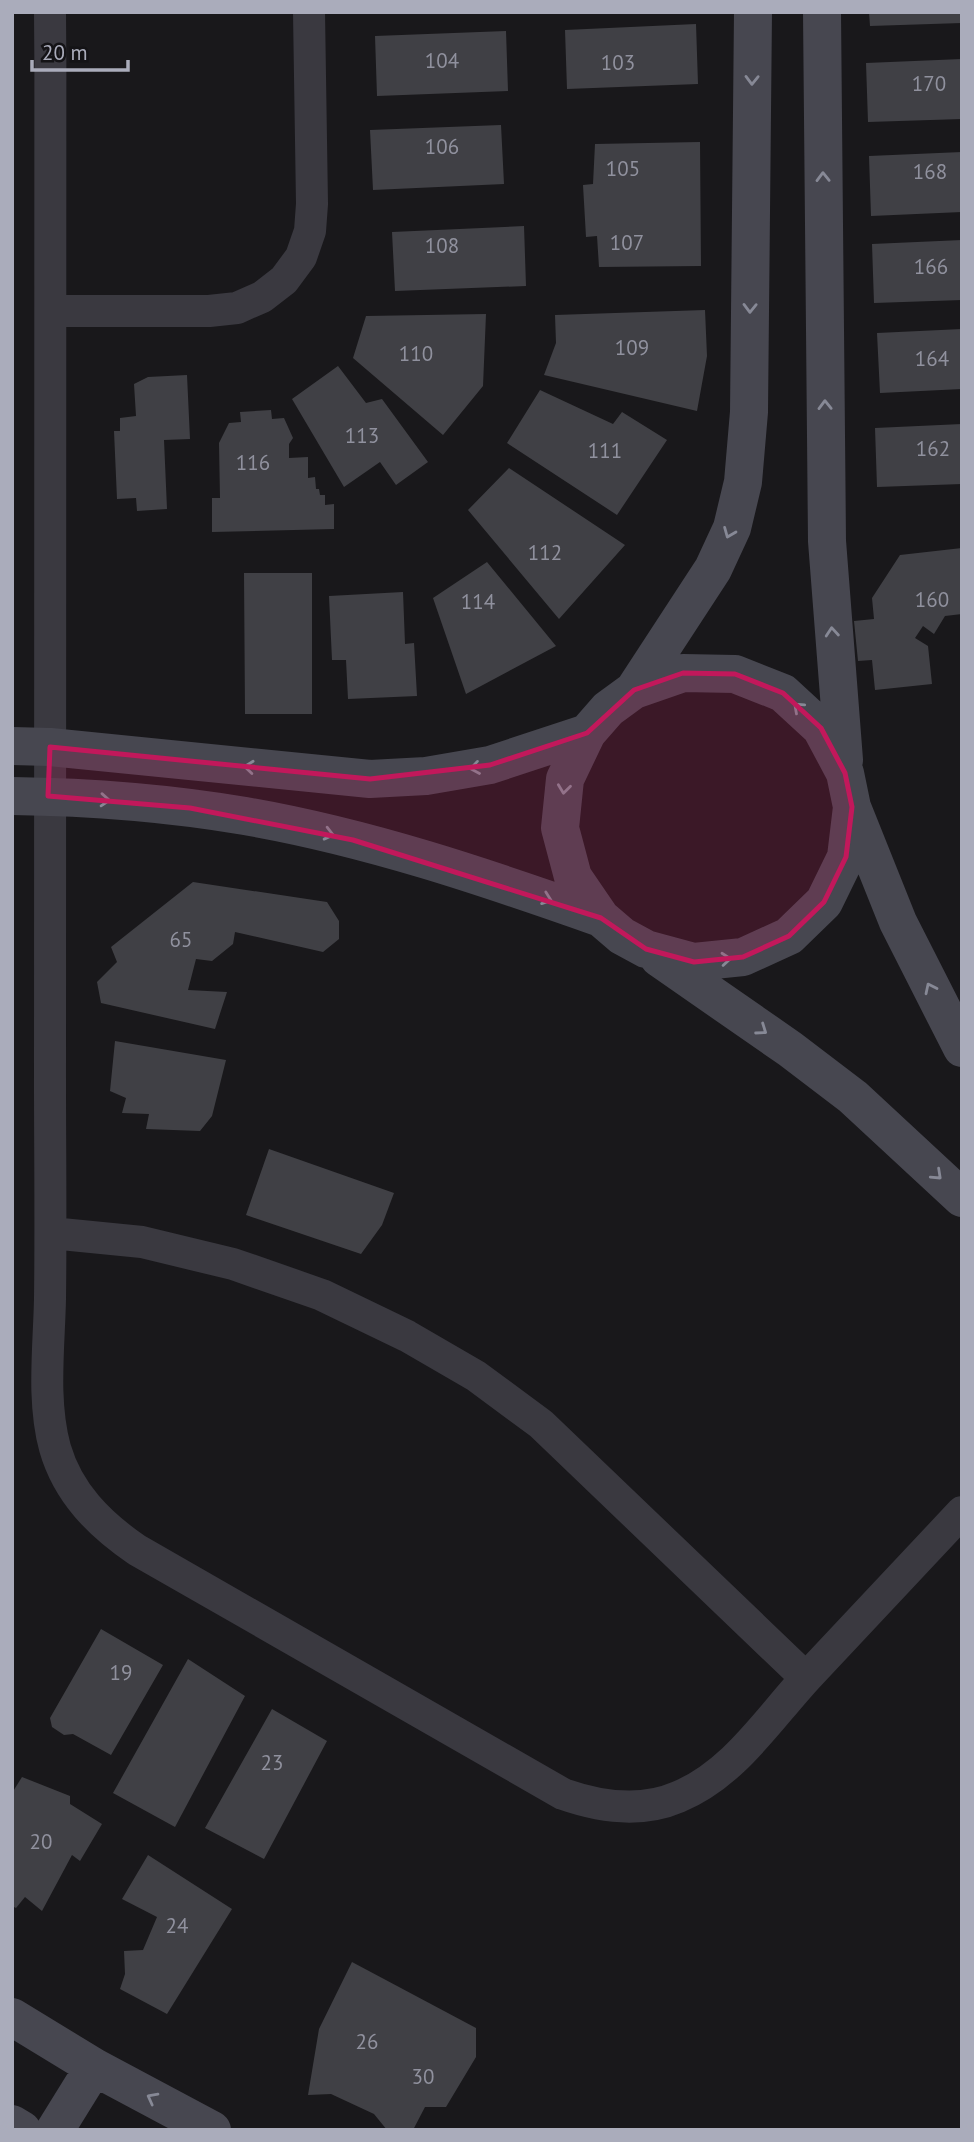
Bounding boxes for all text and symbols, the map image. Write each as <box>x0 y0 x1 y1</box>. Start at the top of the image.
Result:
scale bar <box>32 28 128 72</box>
text: 20 m <box>42 39 88 66</box>
house number: 104 <box>425 47 459 74</box>
house number: 103 <box>601 49 635 76</box>
house number: 170 <box>912 70 946 97</box>
one-way arrow <box>745 75 760 86</box>
house number: 106 <box>425 133 459 160</box>
house number: 105 <box>606 155 640 182</box>
house number: 168 <box>913 158 947 185</box>
one-way arrow <box>815 171 831 182</box>
house number: 107 <box>610 229 644 256</box>
house number: 108 <box>425 232 459 259</box>
house number: 166 <box>914 253 948 280</box>
one-way arrow <box>742 303 758 314</box>
house number: 109 <box>615 334 649 361</box>
house number: 110 <box>399 340 433 367</box>
house number: 164 <box>915 345 949 372</box>
one-way arrow <box>817 399 833 409</box>
house number: 113 <box>345 422 379 449</box>
house number: 162 <box>916 435 950 462</box>
house number: 111 <box>588 437 622 464</box>
house number: 116 <box>236 449 270 476</box>
one-way arrow <box>723 526 737 539</box>
house number: 112 <box>528 539 562 566</box>
house number: 160 <box>915 586 949 613</box>
house number: 114 <box>461 588 495 615</box>
one-way arrow <box>825 626 840 637</box>
one-way arrow <box>793 703 806 715</box>
one-way arrow <box>243 760 254 775</box>
one-way arrow <box>469 760 481 775</box>
one-way arrow <box>557 783 572 795</box>
one-way arrow <box>100 792 111 807</box>
one-way arrow <box>323 826 335 840</box>
one-way arrow <box>541 891 553 905</box>
house number: 65 <box>170 926 192 953</box>
one-way arrow <box>721 952 732 967</box>
one-way arrow <box>925 983 939 995</box>
one-way arrow <box>754 1022 767 1034</box>
one-way arrow <box>929 1167 942 1179</box>
house number: 19 <box>110 1659 132 1686</box>
house number: 23 <box>261 1749 283 1776</box>
house number: 20 <box>30 1828 52 1855</box>
house number: 24 <box>166 1912 188 1939</box>
house number: 26 <box>356 2028 378 2055</box>
house number: 30 <box>412 2063 434 2090</box>
one-way arrow <box>146 2092 159 2106</box>

